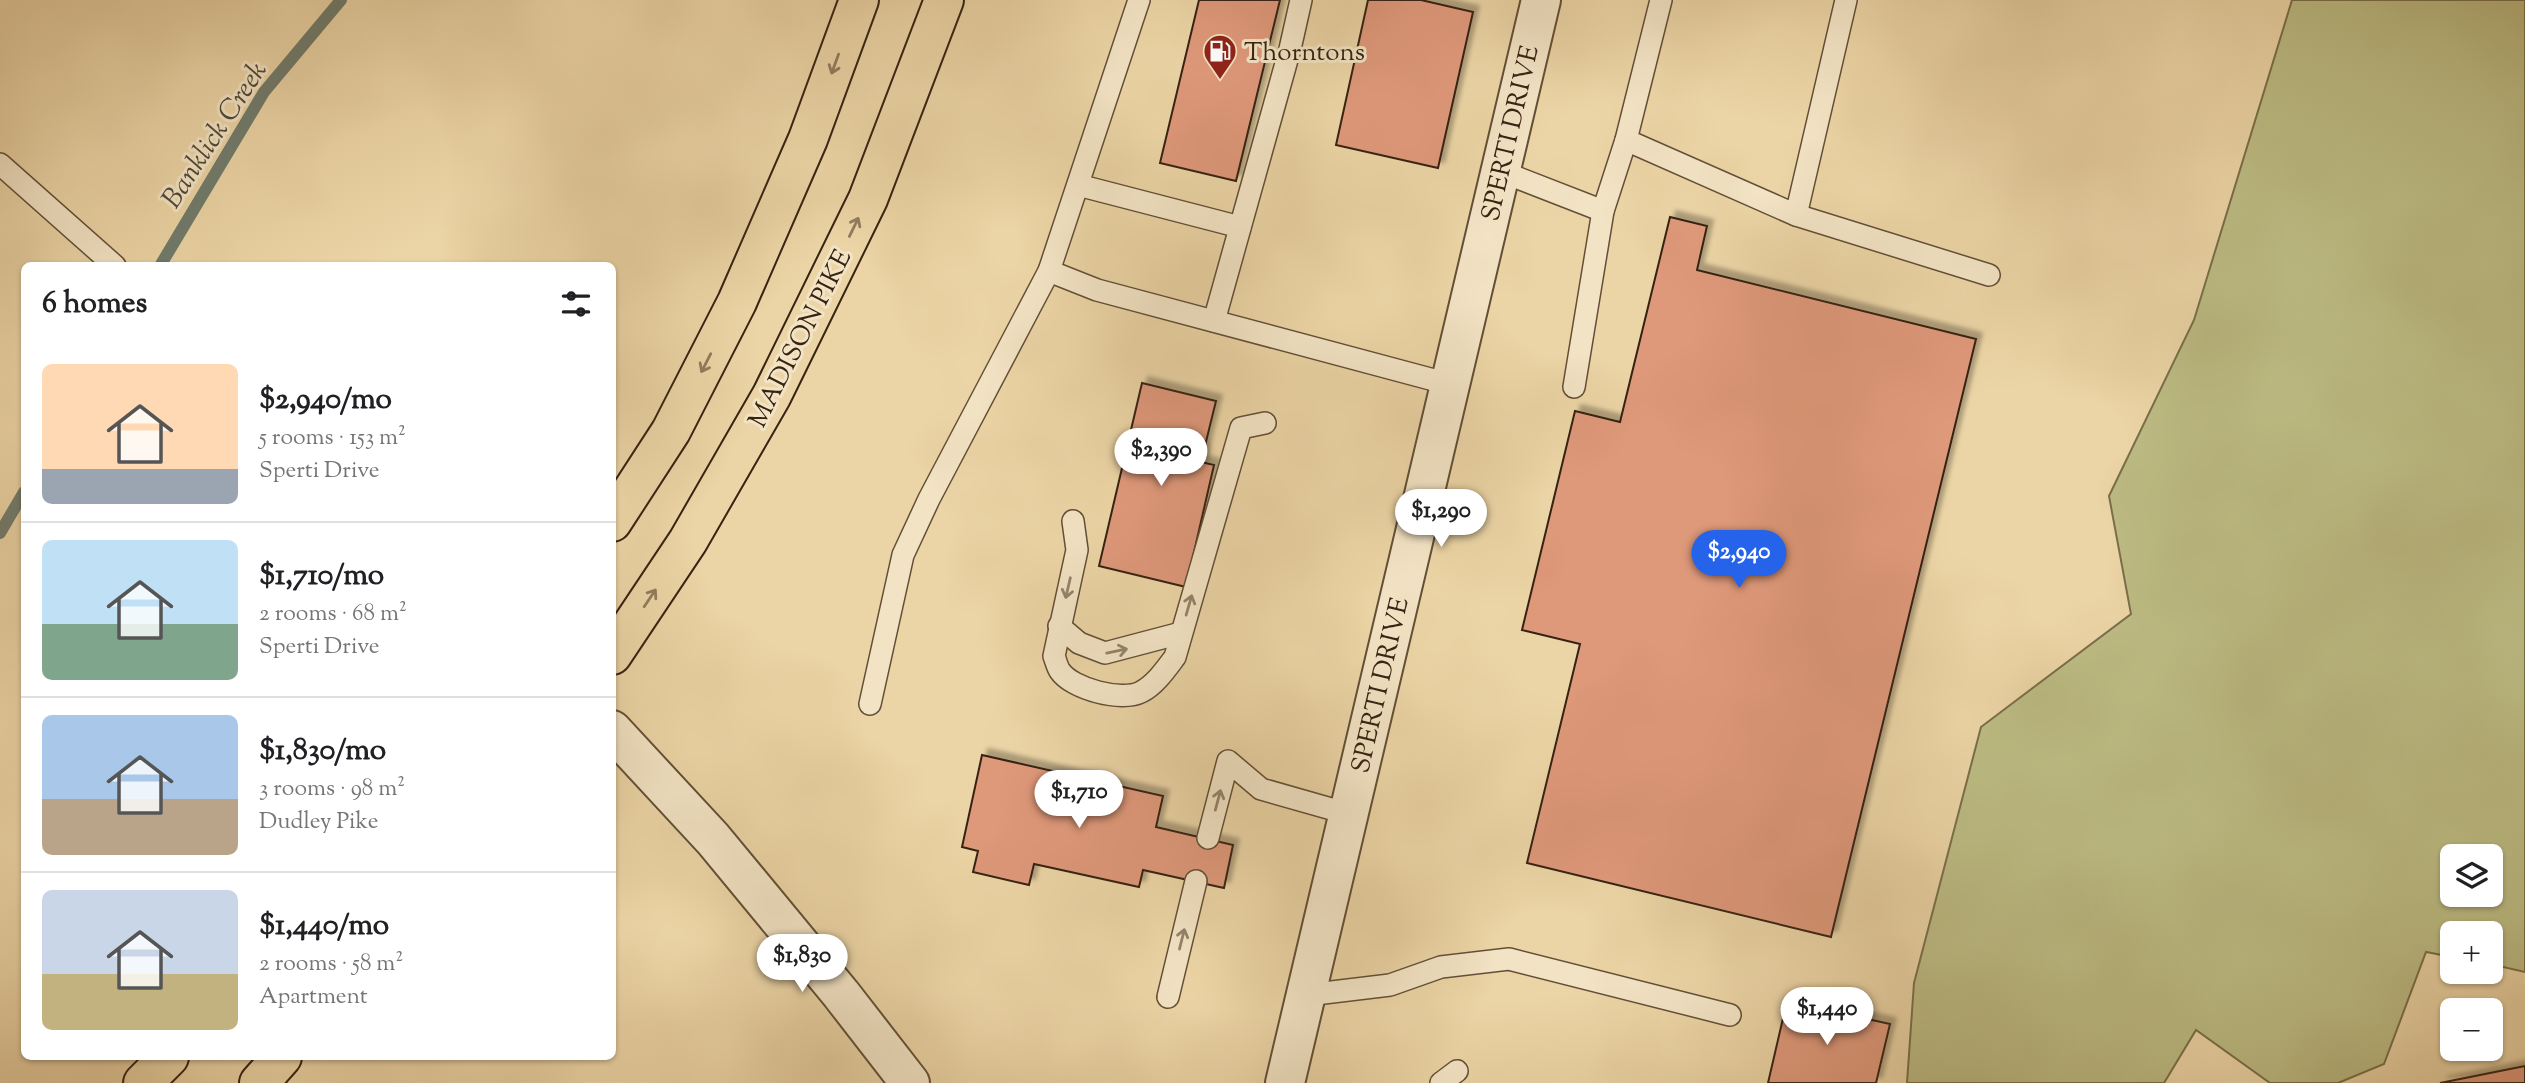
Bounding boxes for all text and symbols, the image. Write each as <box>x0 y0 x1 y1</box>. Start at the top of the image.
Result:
fuel station icon: Thorntons <box>1201 32 1239 81</box>
place label: Thorntons <box>1244 35 1365 72</box>
street label: SPERTI DRIVE <box>1473 42 1550 225</box>
one-way arrow <box>828 53 841 75</box>
water label: Banklick Creek <box>153 54 278 217</box>
one-way arrow <box>848 217 862 238</box>
street label: MADISON PIKE <box>740 243 862 435</box>
text: 6 homes <box>42 283 147 326</box>
icon: filters <box>557 285 595 323</box>
one-way arrow <box>699 352 713 372</box>
text: $2,940/mo <box>259 379 392 422</box>
icon: home <box>98 392 182 476</box>
text: 5 rooms · 153 m² <box>259 422 406 455</box>
pin: $2,390 <box>1104 428 1218 488</box>
text: $2,390 <box>1130 434 1192 467</box>
text: Sperti Drive <box>259 455 379 488</box>
pin: $1,290 <box>1384 490 1498 549</box>
text: $1,290 <box>1411 495 1471 528</box>
pin: $2,940 <box>1682 530 1796 590</box>
text: $2,940 <box>1707 536 1771 569</box>
text: $1,710/mo <box>259 555 384 598</box>
icon: home <box>98 568 182 652</box>
one-way arrow <box>1060 576 1074 599</box>
one-way arrow <box>643 588 657 608</box>
one-way arrow <box>1184 594 1197 616</box>
street label: SPERTI DRIVE <box>1343 594 1420 777</box>
text: 2 rooms · 68 m² <box>259 598 407 631</box>
text: Sperti Drive <box>259 631 379 664</box>
one-way arrow <box>1105 643 1128 657</box>
text: $1,830/mo <box>259 730 386 773</box>
icon: home <box>98 743 182 827</box>
pin: $1,710 <box>1022 770 1136 830</box>
text: 3 rooms · 98 m² <box>259 773 405 806</box>
text: $1,710 <box>1050 776 1108 809</box>
one-way arrow <box>1212 789 1225 811</box>
text: Dudley Pike <box>259 806 378 839</box>
map controls <box>2440 844 2503 1061</box>
button: layers <box>2440 844 2503 907</box>
text: $1,440/mo <box>259 905 389 948</box>
icon: home <box>98 918 182 1002</box>
button: + <box>2440 921 2503 984</box>
one-way arrow <box>1176 928 1189 951</box>
pin: $1,830 <box>745 934 859 994</box>
text: $1,830 <box>773 940 831 973</box>
text: 2 rooms · 58 m² <box>259 948 403 981</box>
text: Apartment <box>259 981 368 1014</box>
pin: $1,440 <box>1770 988 1884 1047</box>
text: $1,440 <box>1797 993 1857 1026</box>
button: − <box>2440 998 2503 1061</box>

